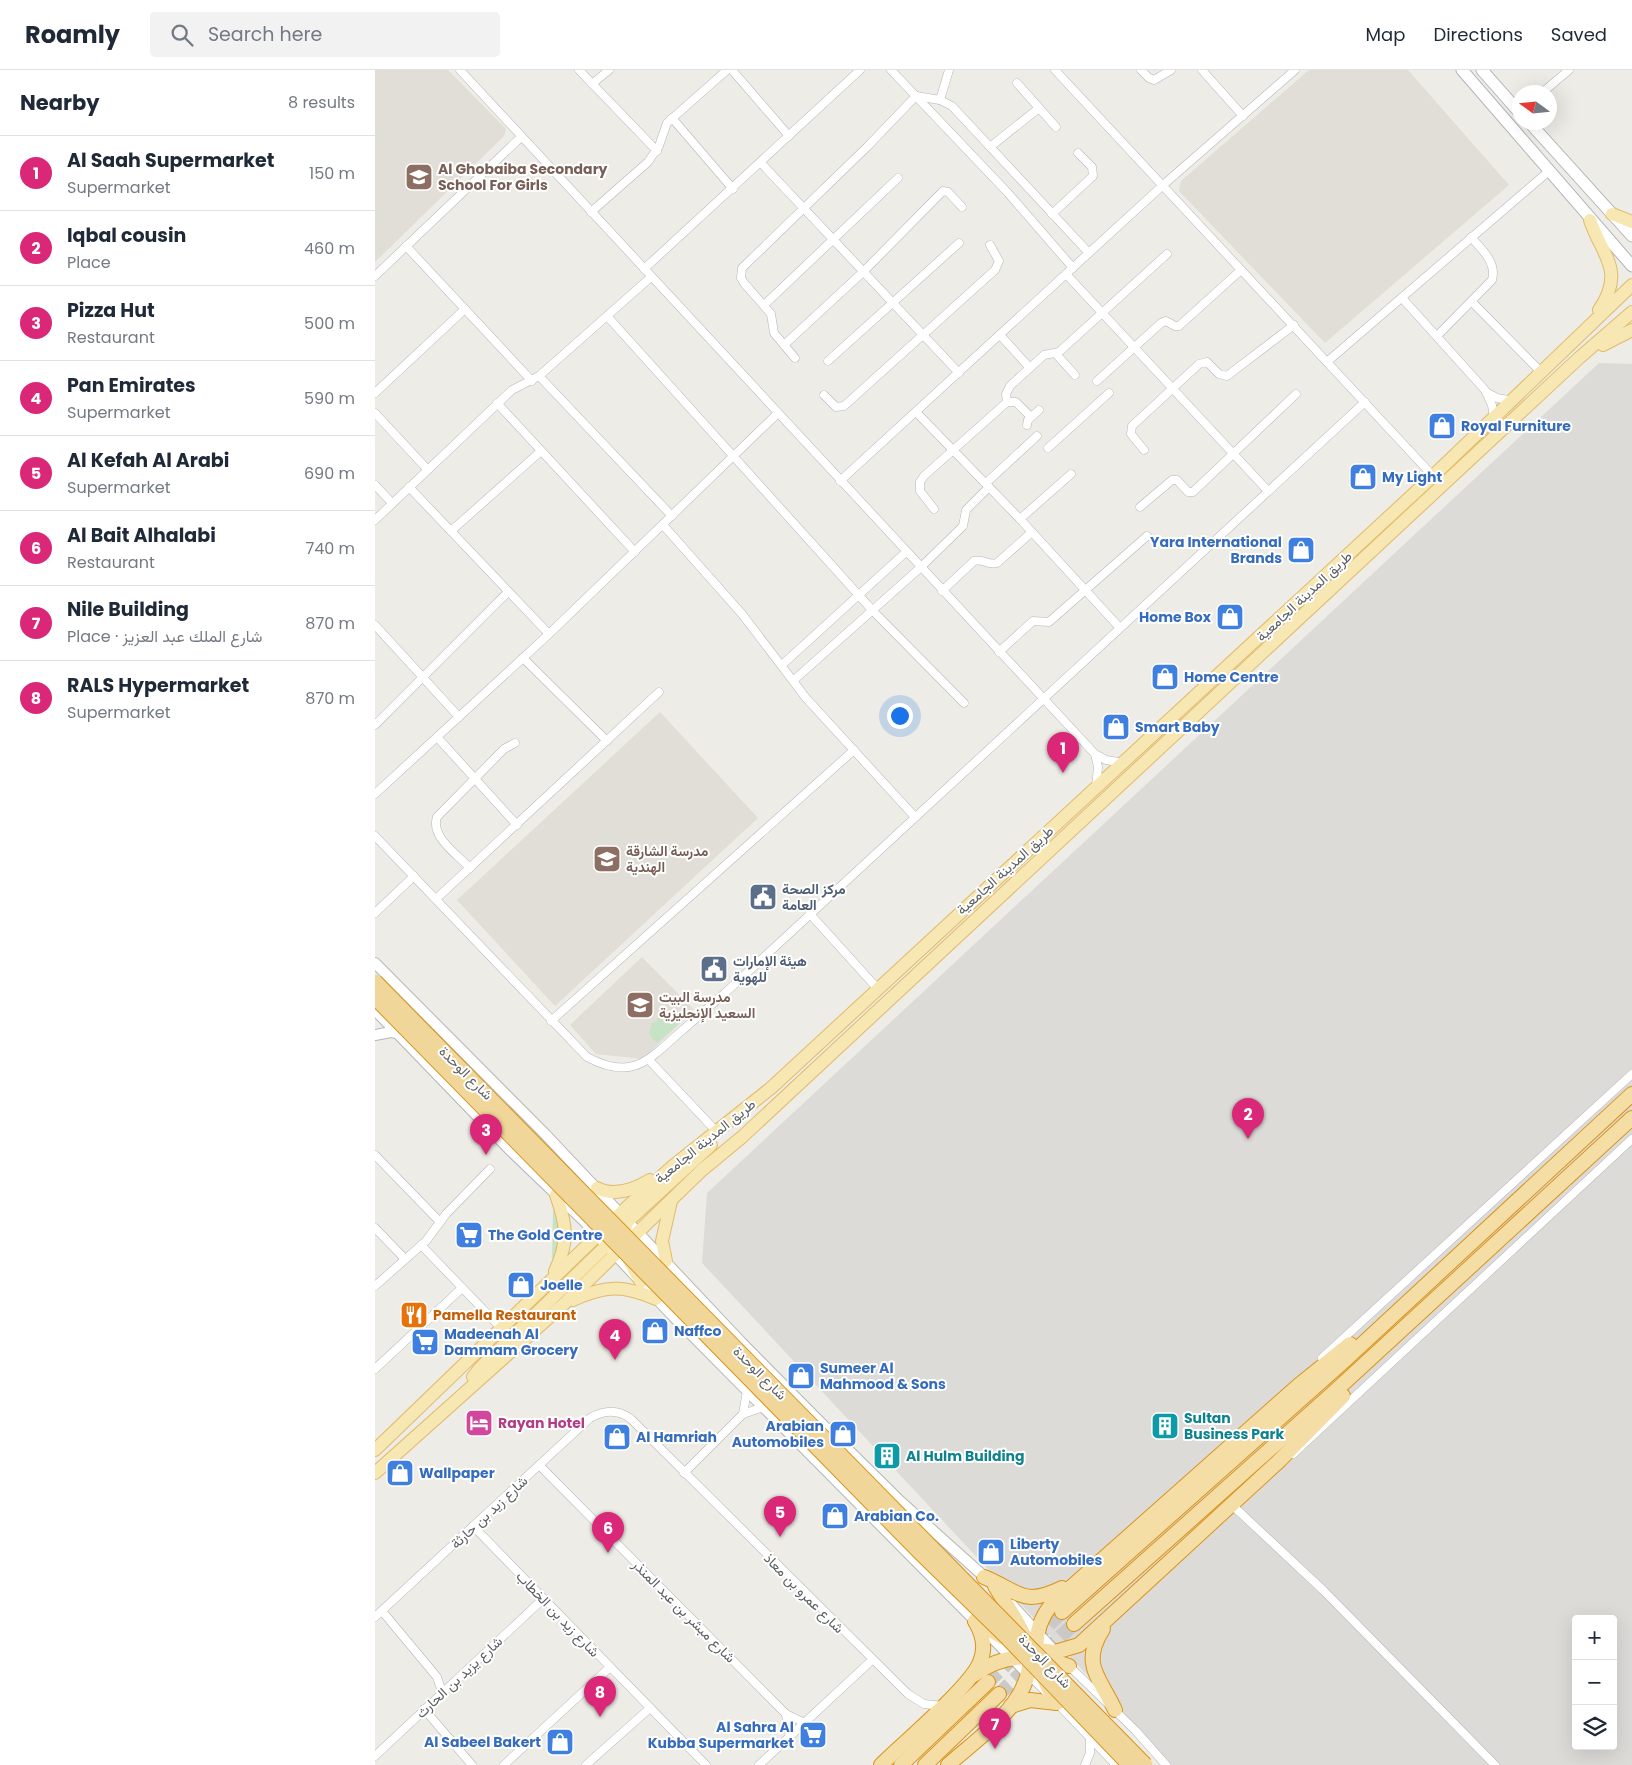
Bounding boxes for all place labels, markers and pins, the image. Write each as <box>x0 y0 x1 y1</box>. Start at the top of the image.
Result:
place label: Al Ghobaiba Secondary School For Girls <box>438 159 608 195</box>
school or university icon: Al Ghobaiba Secondary School For Girls <box>404 162 434 192</box>
shop icon: Royal Furniture <box>1427 411 1457 441</box>
place label: Royal Furniture <box>1461 416 1571 436</box>
shop icon: My Light <box>1348 462 1378 492</box>
place label: My Light <box>1382 467 1442 487</box>
place label: Yara International Brands <box>1150 532 1282 568</box>
shop icon: Yara International Brands <box>1286 535 1316 565</box>
shop icon: Home Box <box>1215 602 1245 632</box>
place label: Home Box <box>1139 607 1212 627</box>
shop icon: Home Centre <box>1150 662 1180 692</box>
place label: Home Centre <box>1184 667 1279 687</box>
shop icon: Smart Baby <box>1101 712 1131 742</box>
place label: Smart Baby <box>1135 717 1220 737</box>
pin: 1 <box>1047 732 1079 773</box>
place label: مدرسة الشارقة الهندية <box>626 841 709 877</box>
school or university icon: مدرسة الشارقة الهندية <box>592 844 622 874</box>
place label: مركز الصحة العامة <box>782 879 846 915</box>
public building icon: مركز الصحة العامة <box>748 882 778 912</box>
place label: هيئة الإمارات للهوية <box>733 951 807 987</box>
public building icon: هيئة الإمارات للهوية <box>699 954 729 984</box>
place label: مدرسة البيت السعيد الإنجليزية <box>659 987 755 1023</box>
school or university icon: مدرسة البيت السعيد الإنجليزية <box>625 990 655 1020</box>
pin: 2 <box>1232 1098 1264 1139</box>
pin: 3 <box>470 1114 502 1155</box>
supermarket icon: The Gold Centre <box>454 1220 484 1250</box>
place label: The Gold Centre <box>488 1225 603 1245</box>
shop icon: Joelle <box>506 1270 536 1300</box>
place label: Joelle <box>540 1275 583 1295</box>
restaurant icon: Pamella Restaurant <box>399 1300 429 1330</box>
place label: Pamella Restaurant <box>433 1305 577 1325</box>
shop icon: Naffco <box>640 1316 670 1346</box>
pin: 4 <box>599 1319 631 1360</box>
place label: Naffco <box>674 1321 722 1341</box>
place label: Madeenah Al Dammam Grocery <box>444 1324 578 1360</box>
supermarket icon: Madeenah Al Dammam Grocery <box>410 1327 440 1357</box>
place label: Sumeer Al Mahmood & Sons <box>820 1358 946 1394</box>
shop icon: Sumeer Al Mahmood & Sons <box>786 1361 816 1391</box>
hotel icon: Rayan Hotel <box>464 1408 494 1438</box>
place label: Sultan Business Park <box>1184 1408 1284 1444</box>
building icon: Sultan Business Park <box>1150 1411 1180 1441</box>
place label: Rayan Hotel <box>498 1413 585 1433</box>
place label: Arabian Automobiles <box>732 1416 824 1452</box>
shop icon: Arabian Automobiles <box>828 1419 858 1449</box>
shop icon: Al Hamriah <box>602 1422 632 1452</box>
place label: Al Hamriah <box>636 1427 717 1447</box>
building icon: Al Hulm Building <box>872 1441 902 1471</box>
place label: Al Hulm Building <box>906 1446 1025 1466</box>
shop icon: Wallpaper <box>385 1458 415 1488</box>
place label: Wallpaper <box>419 1463 495 1483</box>
pin: 5 <box>764 1496 796 1537</box>
shop icon: Arabian Co. <box>820 1501 850 1531</box>
place label: Arabian Co. <box>854 1506 939 1526</box>
pin: 6 <box>592 1512 624 1553</box>
place label: Liberty Automobiles <box>1010 1534 1102 1570</box>
shop icon: Liberty Automobiles <box>976 1537 1006 1567</box>
pin: 8 <box>584 1676 616 1717</box>
pin: 7 <box>979 1708 1011 1749</box>
place label: Al Sahra Al Kubba Supermarket <box>648 1717 794 1753</box>
supermarket icon: Al Sahra Al Kubba Supermarket <box>798 1720 828 1750</box>
shop icon: Al Sabeel Bakert <box>545 1727 575 1757</box>
place label: Al Sabeel Bakert <box>424 1732 541 1752</box>

